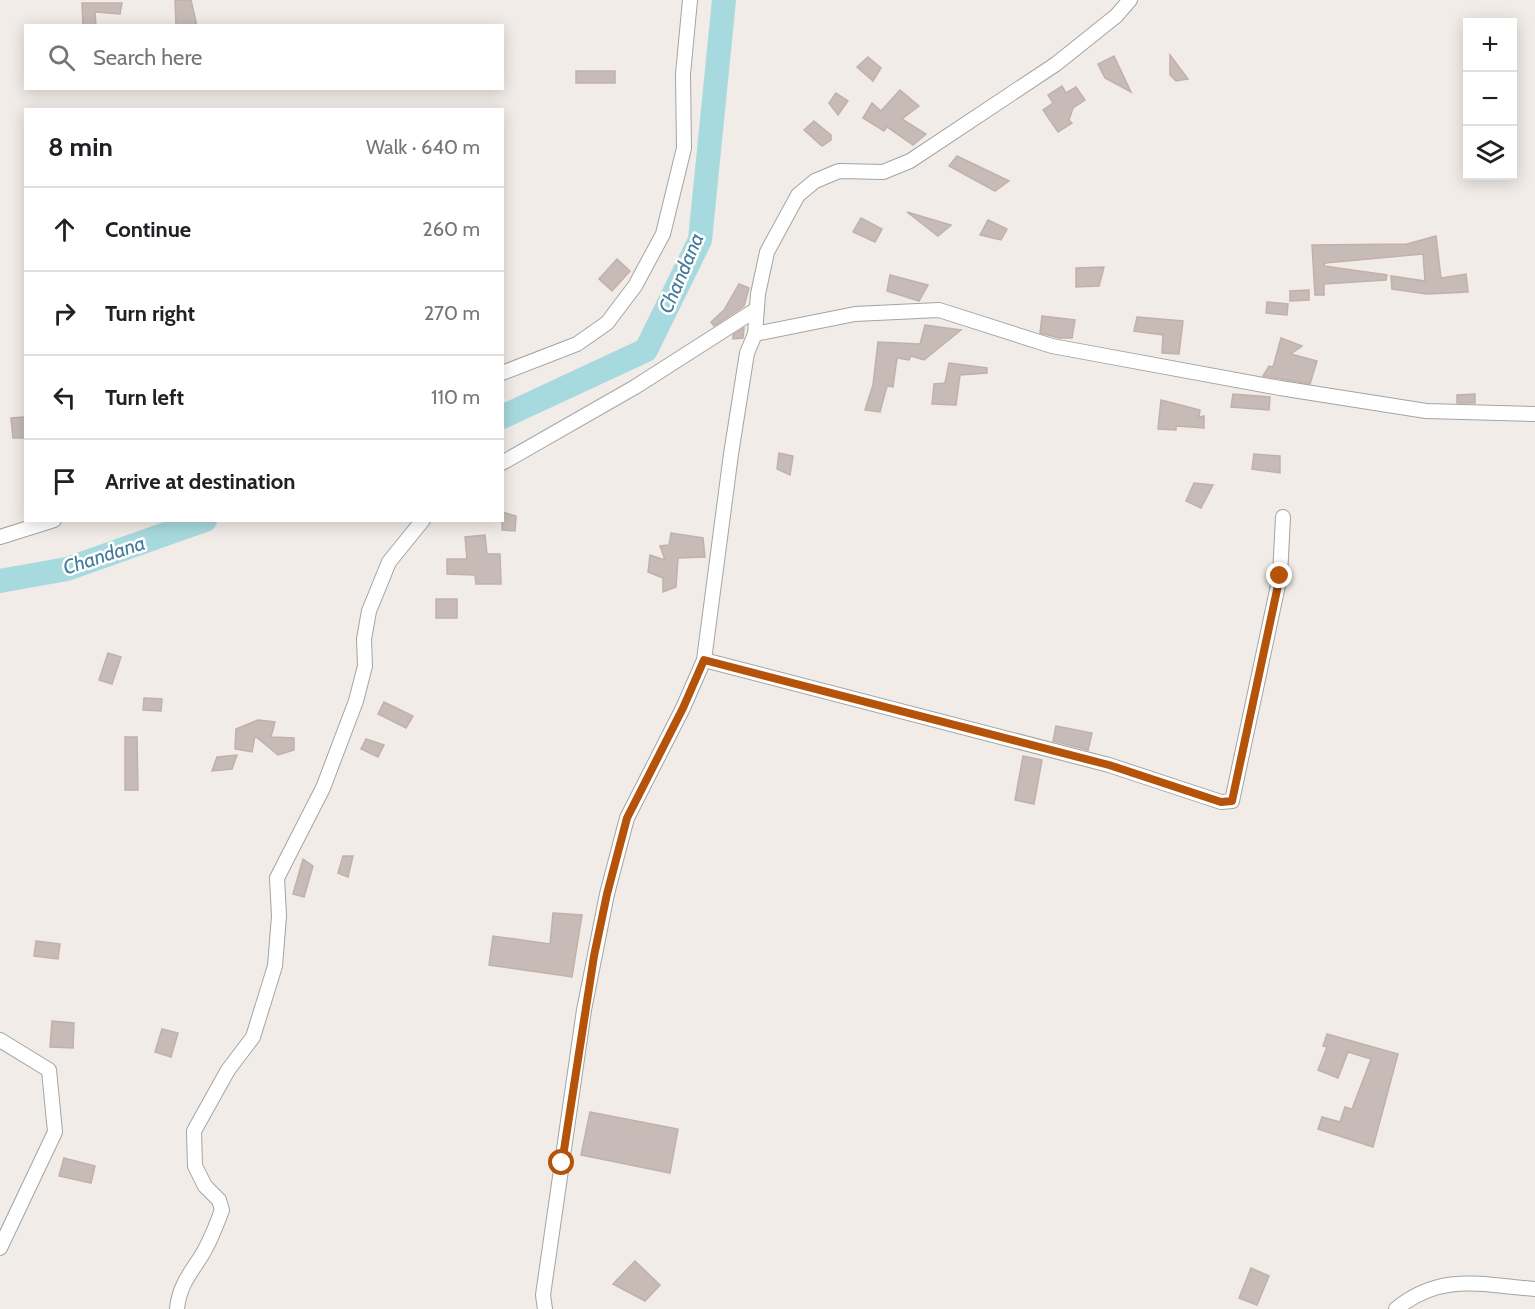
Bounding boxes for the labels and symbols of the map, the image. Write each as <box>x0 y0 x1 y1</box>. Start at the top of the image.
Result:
water label: Chandana <box>653 229 709 317</box>
water label: Chandana <box>60 530 148 580</box>
route end <box>1266 562 1292 588</box>
route start <box>548 1149 574 1175</box>

